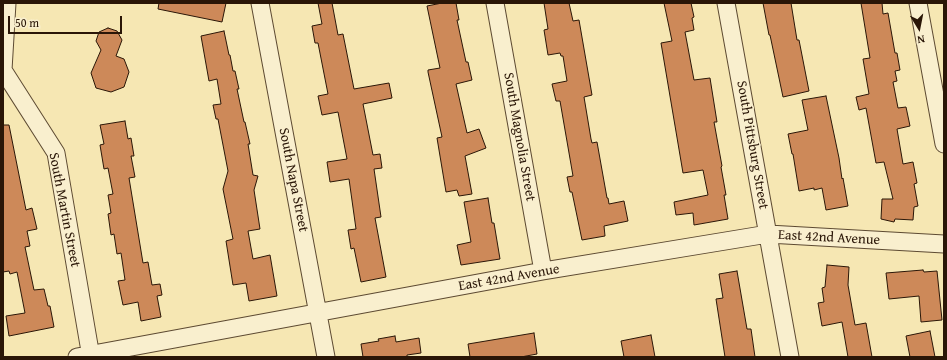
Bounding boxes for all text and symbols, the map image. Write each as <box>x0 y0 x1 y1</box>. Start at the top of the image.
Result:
scale bar <box>10 8 124 34</box>
north arrow <box>899 8 939 48</box>
text: 50 m <box>15 14 39 31</box>
text: N <box>916 31 926 48</box>
street label: South Magnolia Street <box>499 71 539 203</box>
street label: South Pittsburg Street <box>732 79 772 211</box>
street label: South Napa Street <box>275 126 311 234</box>
street label: South Martin Street <box>45 151 83 269</box>
street label: East 42nd Avenue <box>778 227 880 249</box>
street label: East 42nd Avenue <box>457 261 561 295</box>

